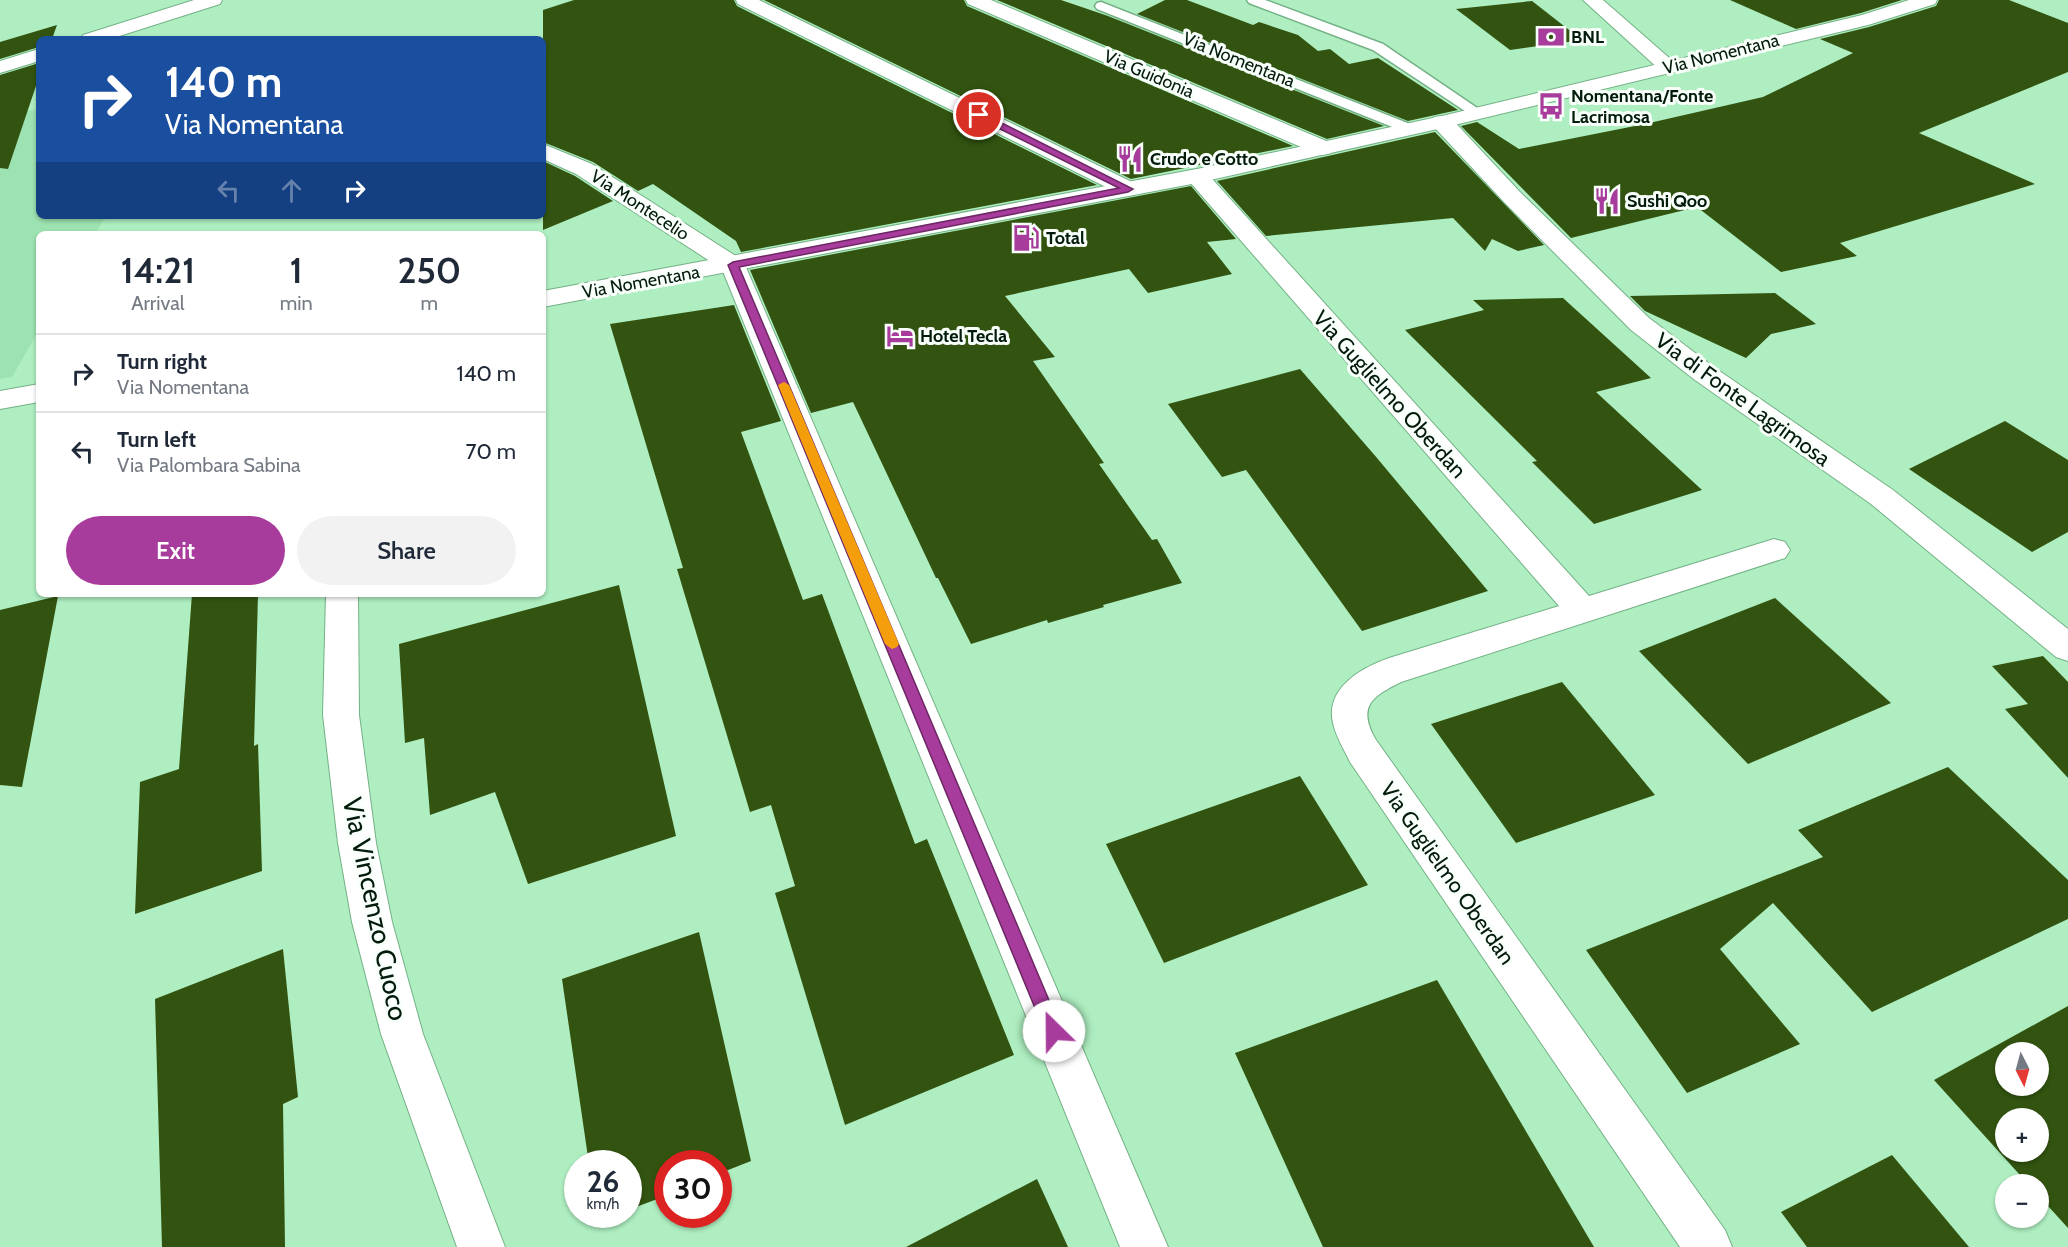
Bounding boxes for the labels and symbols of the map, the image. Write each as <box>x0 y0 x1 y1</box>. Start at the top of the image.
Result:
bank icon: BNL <box>1536 22 1566 52</box>
place label: BNL <box>1571 26 1604 48</box>
street label: Via Nomentana <box>1180 28 1299 93</box>
street label: Via Nomentana <box>1661 29 1782 79</box>
street label: Via Guidonia <box>1101 45 1198 103</box>
place label: Nomentana/Fonte Lacrimosa <box>1571 85 1713 128</box>
pin <box>953 89 1004 140</box>
bus stop icon: Nomentana/Fonte Lacrimosa <box>1536 91 1566 121</box>
restaurant icon: Crudo e Cotto <box>1115 144 1145 174</box>
place label: Crudo e Cotto <box>1150 148 1258 170</box>
street label: Via Montecelio <box>587 165 693 245</box>
restaurant icon: Sushi Qoo <box>1592 186 1622 216</box>
place label: Sushi Qoo <box>1627 190 1707 212</box>
fuel station icon: Total <box>1011 223 1041 253</box>
place label: Total <box>1046 227 1085 249</box>
street label: Via Nomentana <box>581 261 702 303</box>
street label: Via Guglielmo Oberdan <box>1307 305 1472 484</box>
hotel icon: Hotel Tecla <box>885 321 915 351</box>
place label: Hotel Tecla <box>920 325 1007 347</box>
street label: Via di Fonte Lagrimosa <box>1650 327 1836 472</box>
street label: Via Guglielmo Oberdan <box>1374 777 1521 970</box>
street label: Via Vincenzo Cuoco <box>336 794 415 1024</box>
position arrow <box>1022 999 1086 1063</box>
north arrow <box>1995 1042 2049 1096</box>
speed limit sign: 30 <box>654 1150 732 1228</box>

